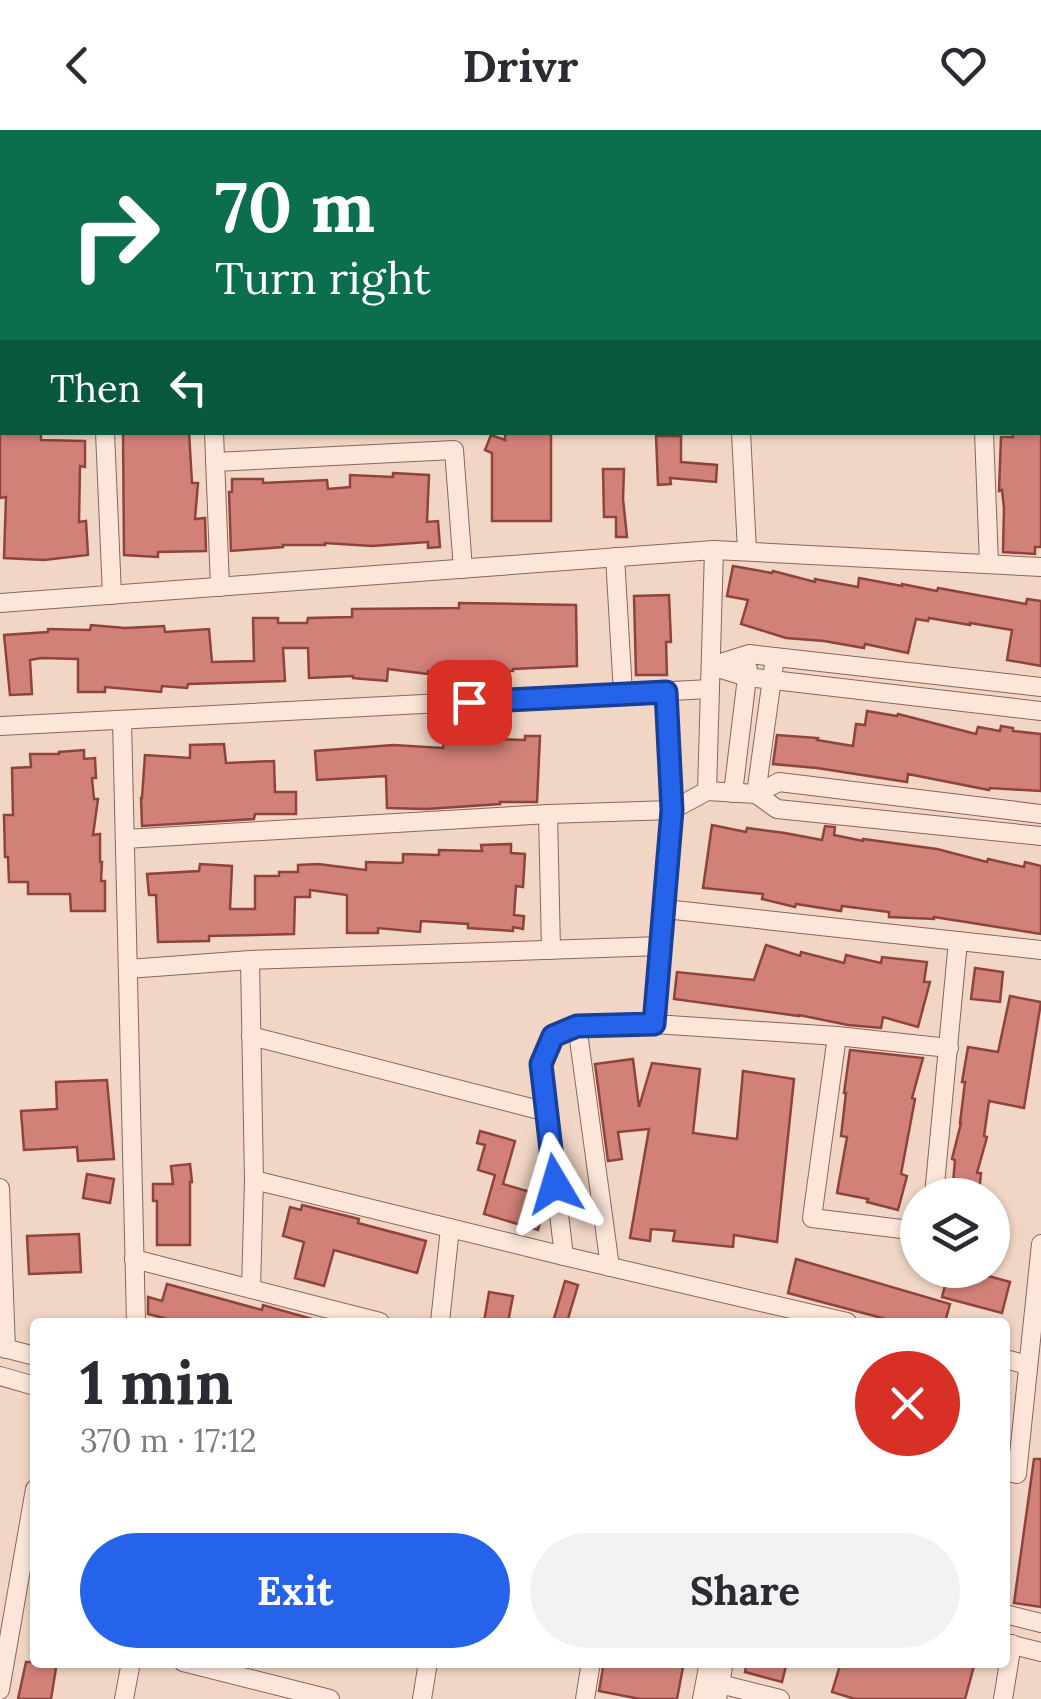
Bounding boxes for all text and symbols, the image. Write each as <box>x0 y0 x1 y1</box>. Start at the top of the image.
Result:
text: Drivr <box>463 37 578 94</box>
icon: back <box>50 38 105 93</box>
icon: heart <box>936 38 991 93</box>
text: 70 m <box>215 162 375 251</box>
icon: right <box>50 170 180 300</box>
text: Turn right <box>215 249 431 306</box>
icon: left <box>161 360 216 415</box>
text: Then <box>50 364 141 412</box>
pin <box>427 660 512 745</box>
icon: arrive <box>442 675 497 730</box>
position arrow <box>503 1132 607 1236</box>
map controls <box>900 1178 1010 1288</box>
button: layers <box>900 1178 1010 1288</box>
text: 1 min <box>80 1344 233 1420</box>
button: close <box>855 1351 960 1456</box>
text: 370 m · 17:12 <box>80 1420 257 1461</box>
button: Exit <box>80 1533 510 1648</box>
button: Share <box>530 1533 960 1648</box>

